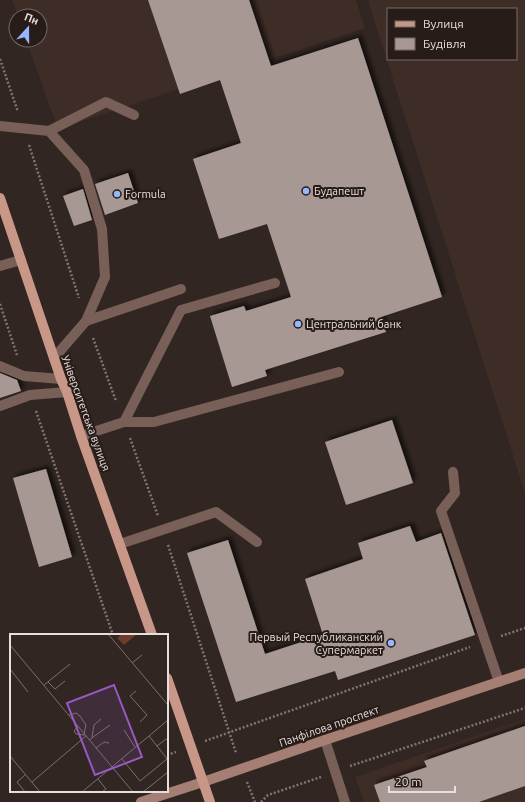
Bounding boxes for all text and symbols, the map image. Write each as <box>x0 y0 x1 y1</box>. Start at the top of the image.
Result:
north arrow <box>8 8 48 48</box>
legend <box>387 8 517 60</box>
text: Пн <box>23 10 40 27</box>
text: Вулиця <box>423 17 464 30</box>
text: Будівля <box>423 37 466 50</box>
place label: Будапешт <box>314 185 364 197</box>
marker: Будапешт <box>301 186 311 196</box>
place label: Formula <box>125 188 166 200</box>
marker: Formula <box>112 189 122 199</box>
place label: Центральний банк <box>306 318 402 330</box>
marker: Центральний банк <box>293 319 303 329</box>
street label: Університетська вулиця <box>59 353 113 473</box>
place label: Первый Республиканский Супермаркет <box>250 631 383 656</box>
inset map <box>10 634 168 792</box>
marker: Первый Республиканский Супермаркет <box>386 638 396 648</box>
street label: Панфілова проспект <box>277 703 381 749</box>
scale bar <box>389 768 455 794</box>
text: 20 m <box>395 775 422 788</box>

